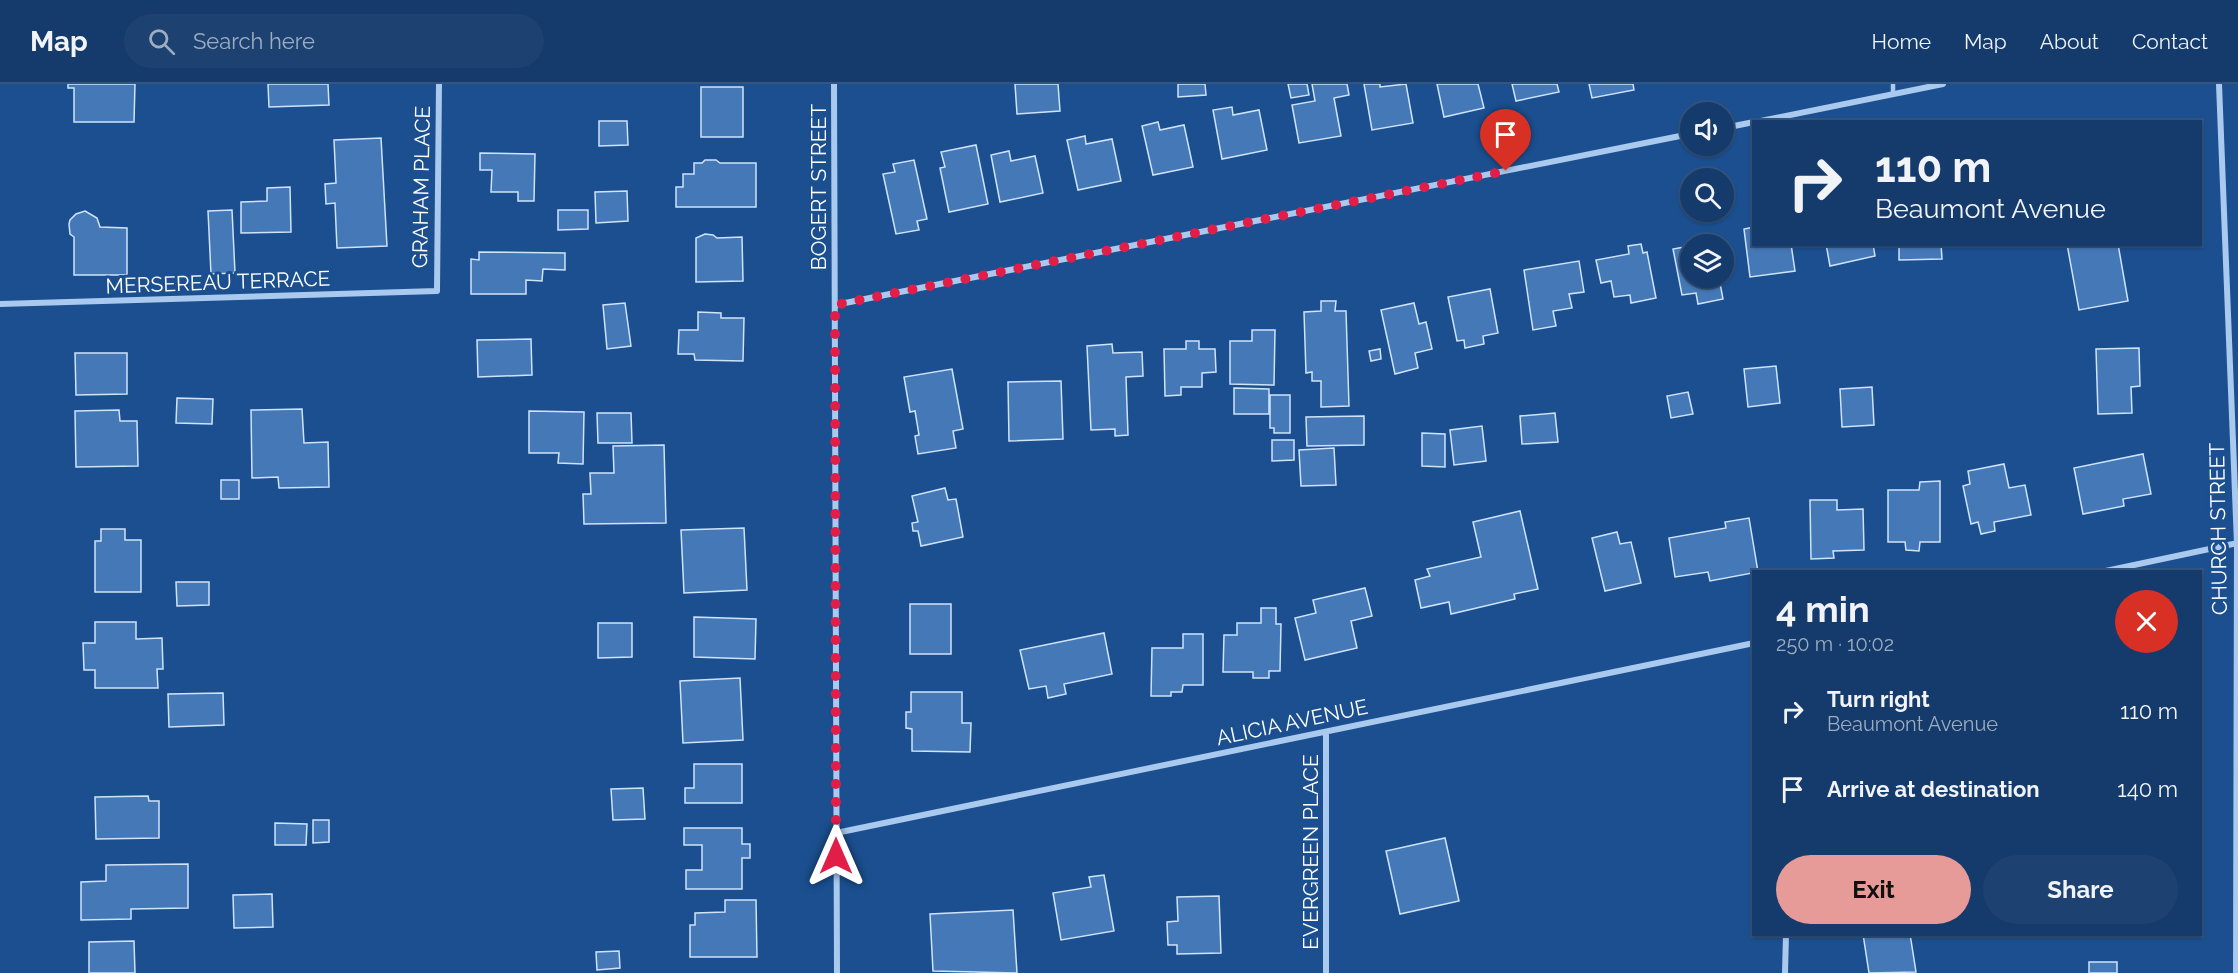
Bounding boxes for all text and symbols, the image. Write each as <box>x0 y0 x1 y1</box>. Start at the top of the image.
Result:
search box <box>124 14 544 68</box>
text: Map <box>30 25 88 58</box>
icon: search <box>145 25 178 58</box>
text: Search here <box>193 28 315 54</box>
text: Home <box>1872 29 1931 54</box>
text: Map <box>1964 29 2007 54</box>
text: About <box>2040 29 2099 54</box>
text: Contact <box>2132 29 2208 54</box>
map controls <box>1680 102 1734 288</box>
button: sound <box>1680 102 1734 156</box>
street label: BOGERT STREET <box>806 104 831 270</box>
street label: GRAHAM PLACE <box>407 106 435 268</box>
pin <box>1480 109 1531 171</box>
icon: arrive <box>1489 118 1522 151</box>
text: 110 m <box>1875 143 1991 192</box>
icon: right <box>1776 144 1854 222</box>
button: search <box>1680 168 1734 222</box>
text: Beaumont Avenue <box>1875 193 2106 224</box>
button: layers <box>1680 234 1734 288</box>
street label: MERSEREAU TERRACE <box>105 266 331 298</box>
street label: CHURCH STREET <box>2204 442 2232 615</box>
text: 4 min <box>1776 588 1870 630</box>
button: close <box>2115 590 2178 653</box>
text: 250 m · 10:02 <box>1776 632 1894 656</box>
text: Turn right <box>1827 686 1930 712</box>
street label: ALICIA AVENUE <box>1214 694 1370 750</box>
icon: right <box>1776 695 1809 728</box>
text: 110 m <box>2120 698 2178 724</box>
text: Beaumont Avenue <box>1827 712 1998 736</box>
street label: EVERGREEN PLACE <box>1298 754 1323 950</box>
icon: arrive <box>1776 773 1809 806</box>
text: Arrive at destination <box>1827 776 2040 802</box>
text: 140 m <box>2117 776 2178 802</box>
position arrow <box>804 824 868 888</box>
button: Exit <box>1776 855 1971 924</box>
button: Share <box>1983 855 2178 924</box>

